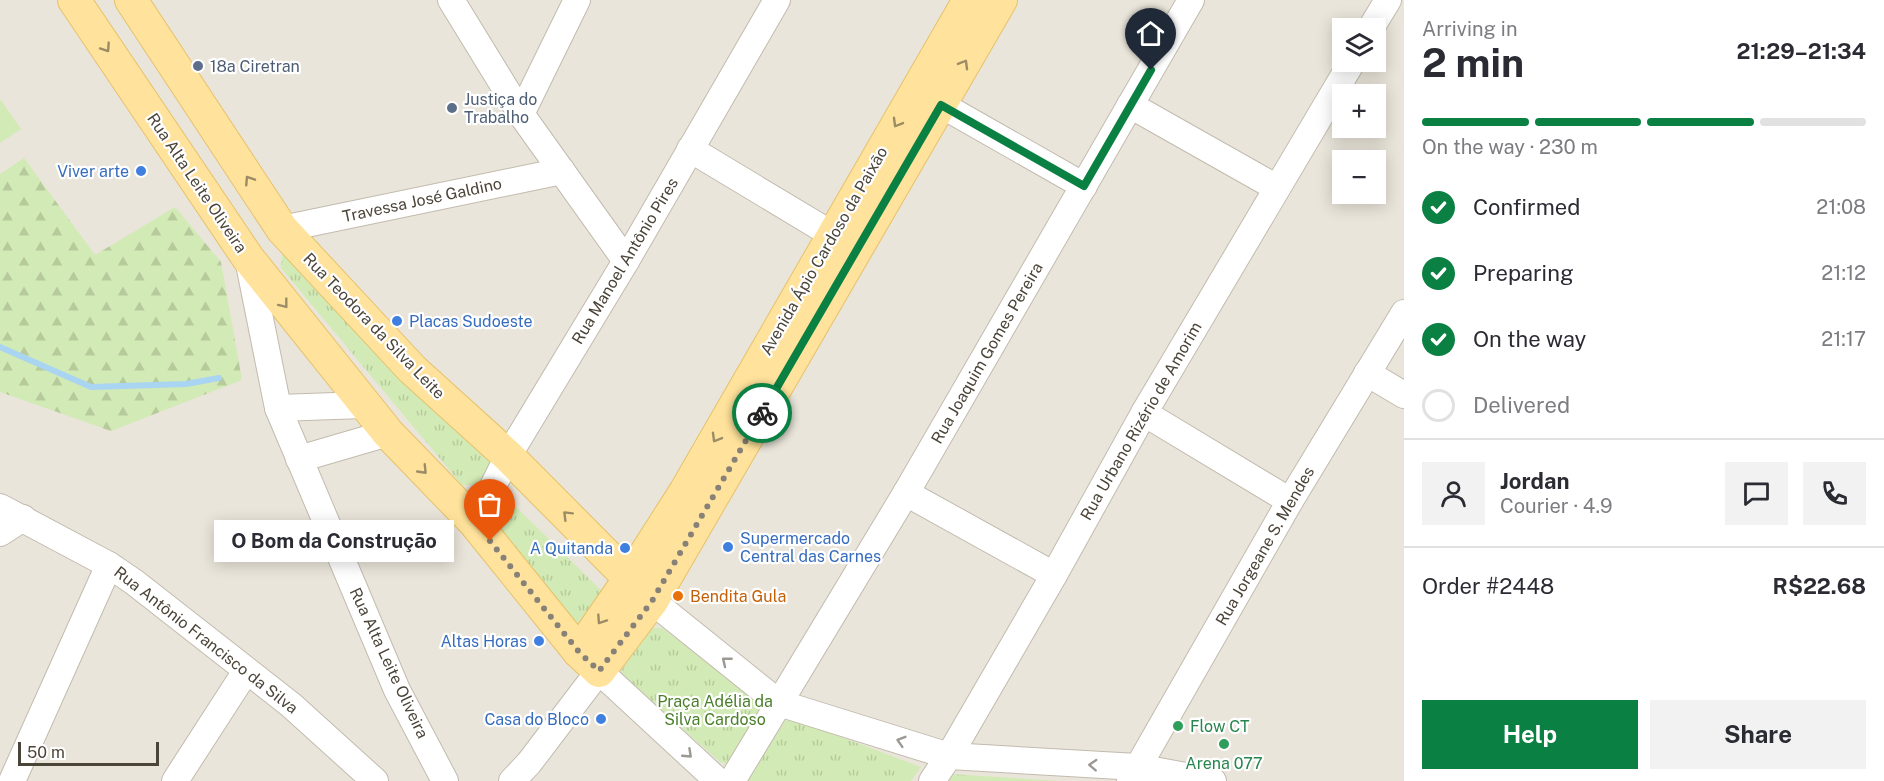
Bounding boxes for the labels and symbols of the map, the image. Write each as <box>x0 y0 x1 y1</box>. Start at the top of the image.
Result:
pin <box>1125 8 1176 70</box>
one-way arrow <box>99 42 110 53</box>
place label: 18a Ciretran <box>210 57 300 76</box>
marker: 18a Ciretran <box>191 59 205 73</box>
one-way arrow <box>957 60 968 70</box>
place label: Justiça do Trabalho <box>464 90 537 127</box>
marker: Justiça do Trabalho <box>445 101 459 115</box>
street label: Rua Alta Leite Oliveira <box>143 110 251 256</box>
one-way arrow <box>893 117 905 128</box>
street label: Avenida Ápio Cardoso da Paixão <box>756 143 892 359</box>
place label: Viver arte <box>57 162 129 181</box>
marker: Viver arte <box>134 164 148 178</box>
street label: Travessa José Galdino <box>341 174 503 226</box>
street label: Rua Manoel Antônio Pires <box>568 174 682 348</box>
one-way arrow <box>245 176 257 186</box>
street label: Rua Teodora da Silva Leite <box>299 249 449 403</box>
street label: Rua Joaquim Gomes Pereira <box>927 259 1047 447</box>
one-way arrow <box>277 297 288 308</box>
place label: Placas Sudoeste <box>409 312 533 331</box>
marker: Placas Sudoeste <box>390 314 404 328</box>
street label: Rua Urbano Rizério de Amorim <box>1076 319 1206 523</box>
courier <box>732 383 792 443</box>
one-way arrow <box>712 432 723 442</box>
one-way arrow <box>416 463 427 473</box>
street label: Rua Jorgeane S. Mendes <box>1212 463 1318 629</box>
pin <box>464 479 515 541</box>
one-way arrow <box>563 511 574 522</box>
callout: O Bom da Construção <box>214 520 454 562</box>
place label: Supermercado Central das Carnes <box>740 529 881 566</box>
place label: A Quitanda <box>530 539 613 558</box>
marker: Supermercado Central das Carnes <box>721 540 735 554</box>
marker: A Quitanda <box>618 541 632 555</box>
street label: Rua Antônio Francisco da Silva <box>110 562 302 718</box>
street label: Rua Alta Leite Oliveira <box>346 585 432 741</box>
place label: Bendita Gula <box>690 587 786 606</box>
marker: Bendita Gula <box>671 589 685 603</box>
one-way arrow <box>597 614 608 625</box>
place label: Altas Horas <box>441 632 527 651</box>
marker: Altas Horas <box>532 634 546 648</box>
one-way arrow <box>722 657 733 668</box>
park label: Praça Adélia da Silva Cardoso <box>657 692 773 729</box>
place label: Casa do Bloco <box>484 710 589 729</box>
marker: Casa do Bloco <box>594 712 608 726</box>
place label: Flow CT <box>1190 717 1250 736</box>
marker: Flow CT <box>1171 719 1185 733</box>
one-way arrow <box>896 736 907 748</box>
marker: Arena 077 <box>1217 737 1231 751</box>
scale bar <box>18 739 159 766</box>
one-way arrow <box>681 747 692 758</box>
place label: Arena 077 <box>1185 754 1263 773</box>
one-way arrow <box>1089 758 1098 771</box>

